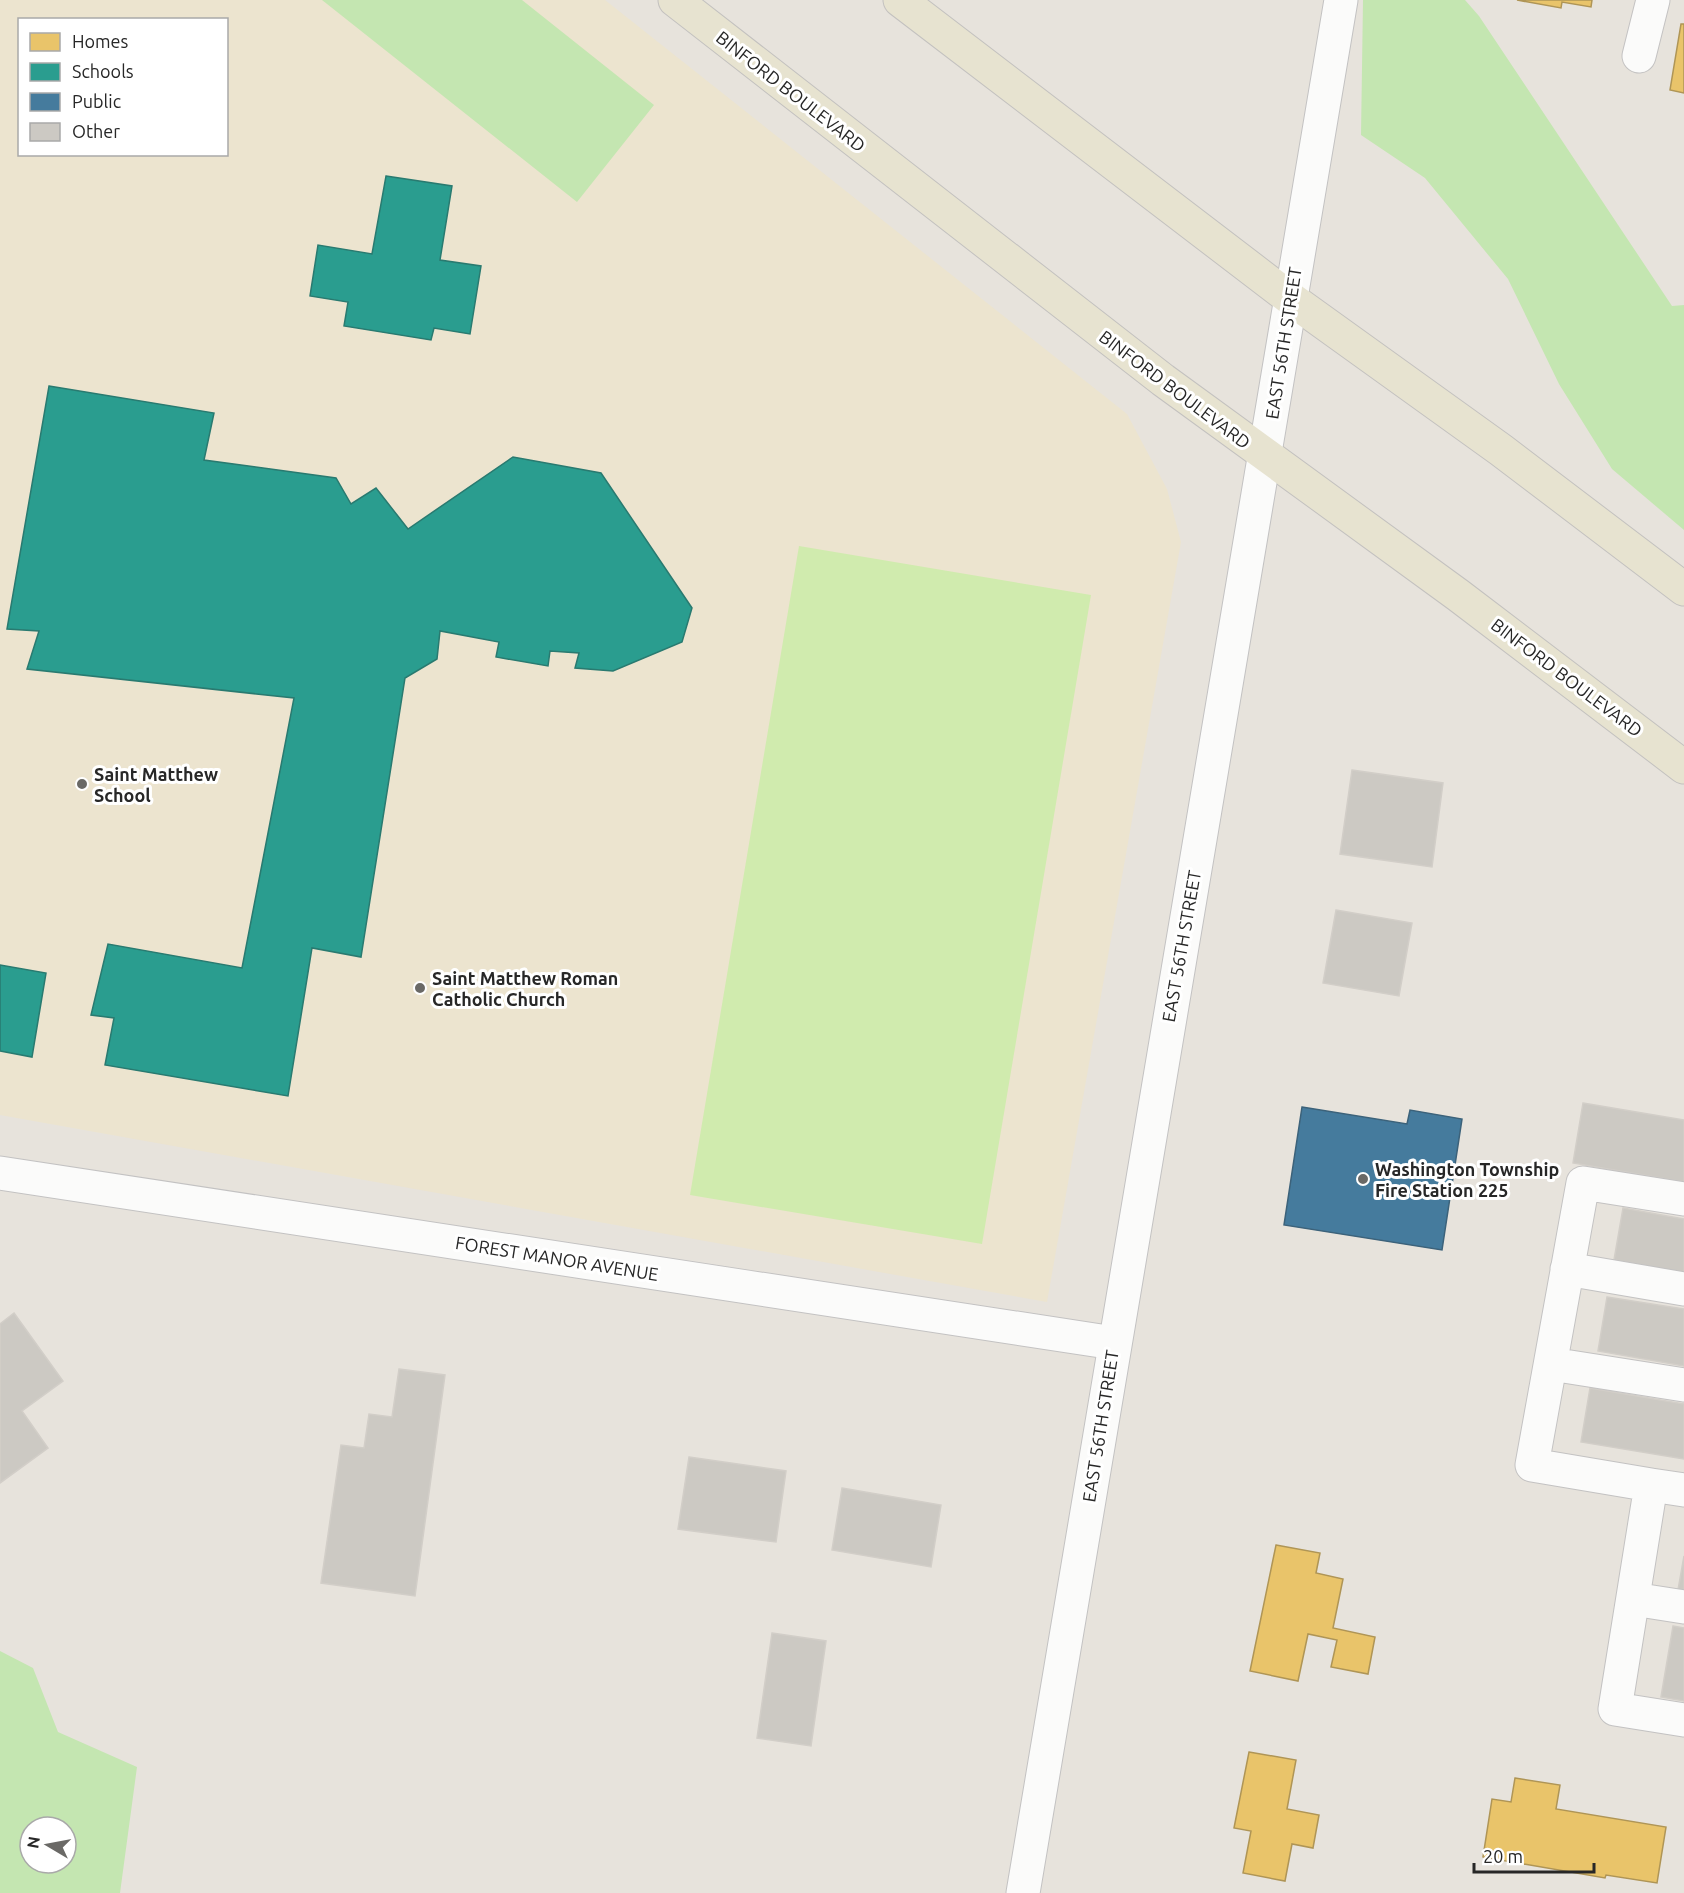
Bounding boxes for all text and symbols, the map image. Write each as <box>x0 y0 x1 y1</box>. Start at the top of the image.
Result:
legend <box>18 18 228 156</box>
street label: BINFORD BOULEVARD <box>713 27 869 155</box>
text: Homes <box>72 31 129 51</box>
text: Schools <box>72 61 134 81</box>
text: Public <box>72 91 121 111</box>
text: Other <box>72 121 120 141</box>
street label: EAST 56TH STREET <box>1261 266 1305 420</box>
street label: BINFORD BOULEVARD <box>1096 326 1254 452</box>
street label: BINFORD BOULEVARD <box>1488 614 1646 740</box>
place label: Saint Matthew School <box>94 764 218 805</box>
marker: Saint Matthew School <box>75 777 89 791</box>
street label: EAST 56TH STREET <box>1158 869 1204 1023</box>
place label: Saint Matthew Roman Catholic Church <box>432 968 618 1009</box>
marker: Saint Matthew Roman Catholic Church <box>413 981 427 995</box>
place label: Washington Township Fire Station 225 <box>1375 1159 1559 1200</box>
marker: Washington Township Fire Station 225 <box>1356 1172 1370 1186</box>
street label: FOREST MANOR AVENUE <box>454 1232 660 1284</box>
street label: EAST 56TH STREET <box>1078 1349 1122 1503</box>
north arrow <box>18 1815 78 1875</box>
text: N <box>23 1835 43 1850</box>
scale bar <box>1474 1836 1594 1874</box>
text: 20 m <box>1483 1846 1523 1866</box>

